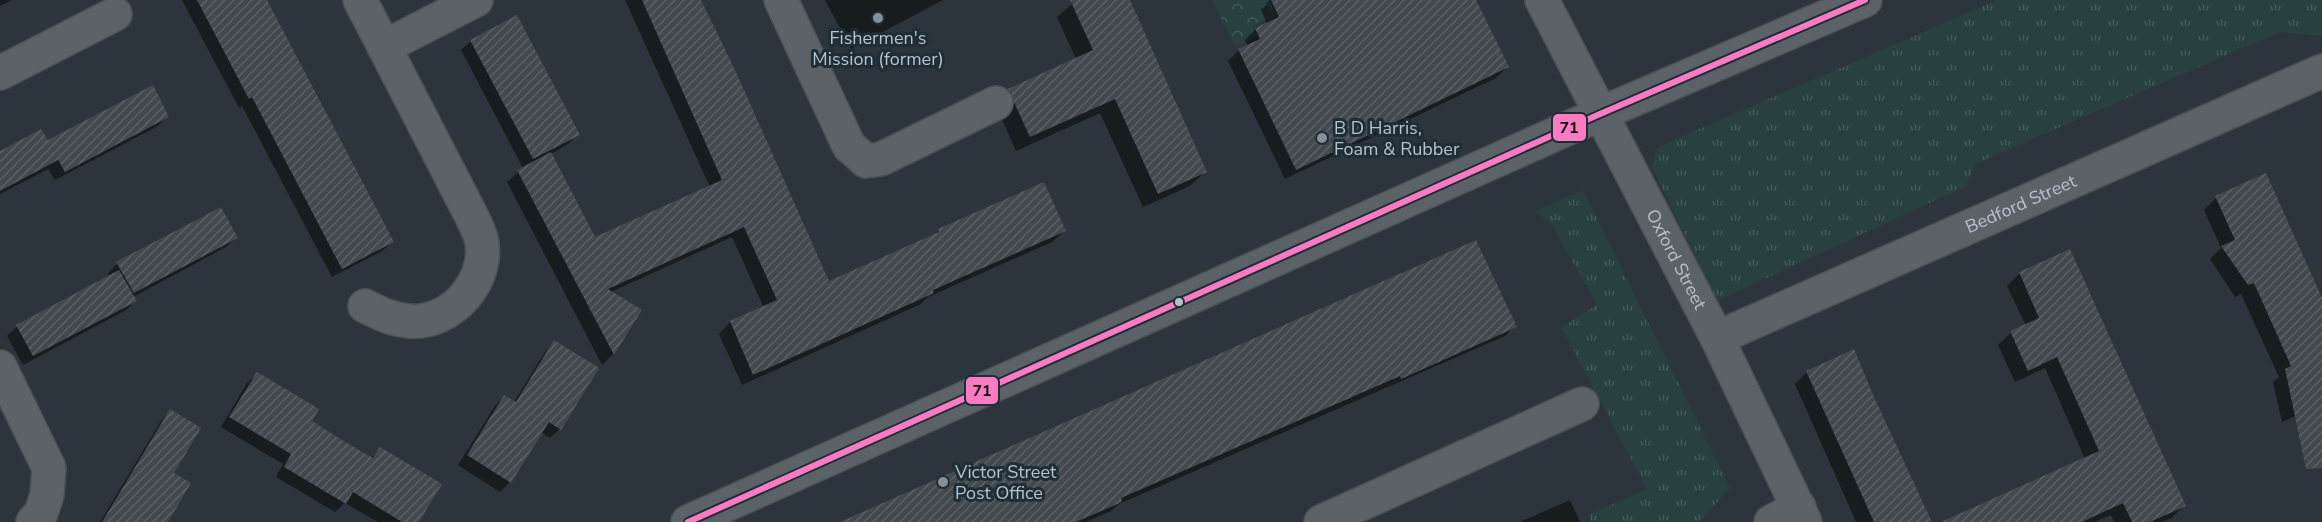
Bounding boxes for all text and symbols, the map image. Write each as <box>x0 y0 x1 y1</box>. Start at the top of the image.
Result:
marker: Fishermen's Mission (former) <box>871 11 885 25</box>
place label: Fishermen's Mission (former) <box>812 26 944 71</box>
line badge: 71 <box>1552 113 1587 142</box>
place label: B D Harris, Foam & Rubber <box>1334 116 1460 161</box>
text: 71 <box>1559 117 1579 139</box>
marker: B D Harris, Foam & Rubber <box>1315 131 1329 145</box>
street label: Bedford Street <box>1962 169 2080 239</box>
street label: Oxford Street <box>1640 205 1712 314</box>
unlabelled marker <box>1173 296 1185 308</box>
line badge: 71 <box>965 376 999 405</box>
text: 71 <box>972 380 992 402</box>
place label: Victor Street Post Office <box>954 460 1057 505</box>
marker: Victor Street Post Office <box>936 475 950 489</box>

